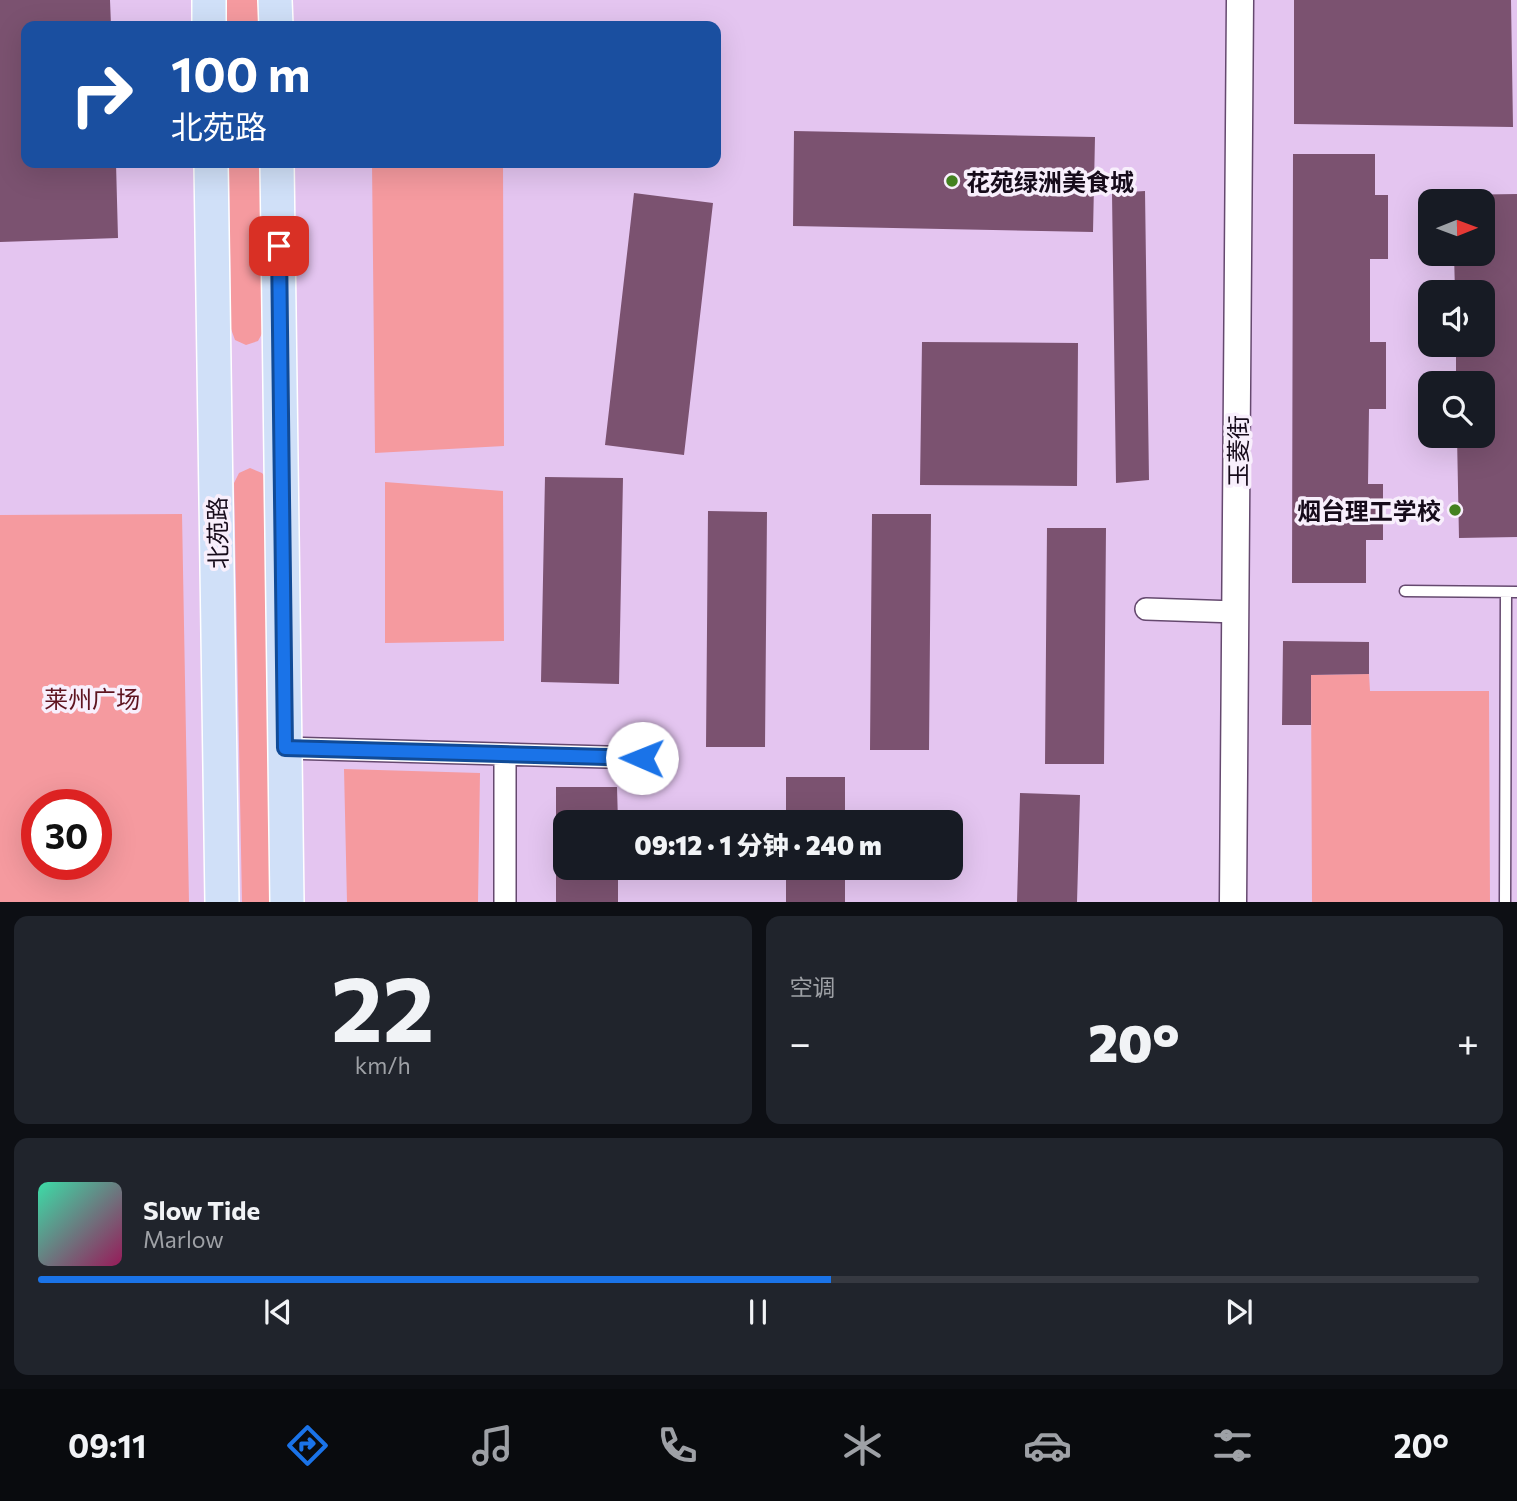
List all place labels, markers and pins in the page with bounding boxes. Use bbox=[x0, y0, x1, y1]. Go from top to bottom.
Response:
place label: 花苑绿洲美食城 bbox=[966, 167, 1134, 196]
marker: 花苑绿洲美食城 bbox=[944, 173, 960, 189]
pin bbox=[249, 216, 309, 276]
place label: 烟台理工学校 bbox=[1297, 496, 1441, 525]
marker: 烟台理工学校 bbox=[1447, 502, 1463, 518]

